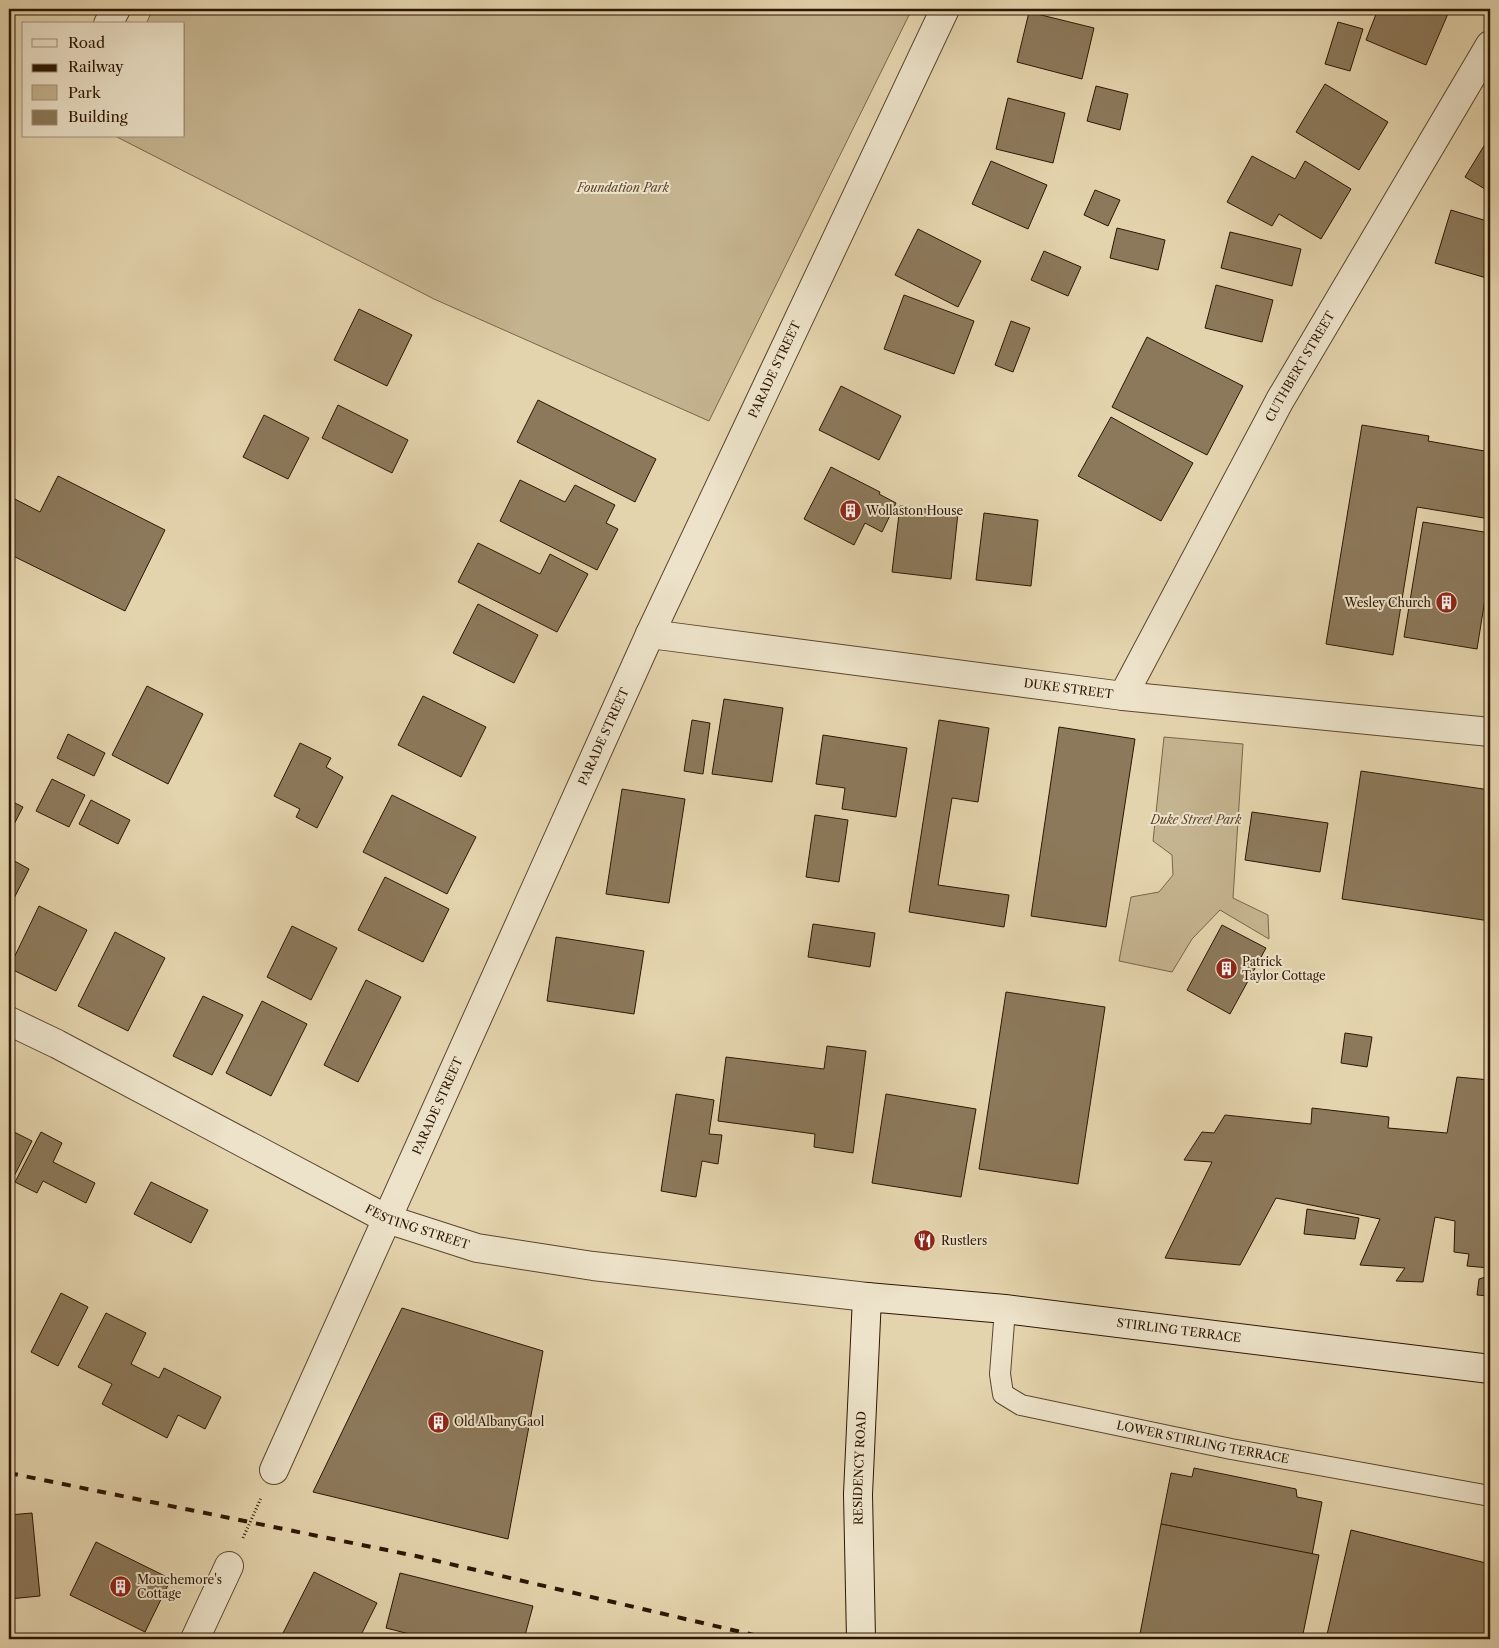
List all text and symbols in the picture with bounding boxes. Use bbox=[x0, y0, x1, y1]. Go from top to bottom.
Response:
legend bbox=[22, 22, 185, 138]
text: Road bbox=[68, 33, 105, 52]
text: Railway bbox=[68, 57, 124, 76]
text: Park bbox=[68, 83, 102, 102]
text: Building bbox=[68, 107, 128, 126]
park label: Foundation Park bbox=[576, 180, 670, 195]
street label: CUTHBERT STREET bbox=[1262, 308, 1338, 424]
street label: PARADE STREET bbox=[745, 319, 804, 420]
building icon: Wollaston House bbox=[838, 499, 862, 523]
place label: Wollaston House bbox=[865, 503, 963, 518]
building icon: Wesley Church bbox=[1435, 591, 1459, 615]
place label: Wesley Church bbox=[1344, 595, 1431, 610]
street label: DUKE STREET bbox=[1023, 675, 1114, 702]
street label: PARADE STREET bbox=[575, 685, 632, 788]
park label: Duke Street Park bbox=[1149, 812, 1242, 827]
place label: Patrick Taylor Cottage bbox=[1242, 954, 1326, 983]
building icon: Patrick Taylor Cottage bbox=[1214, 957, 1238, 981]
street label: PARADE STREET bbox=[409, 1055, 466, 1157]
street label: FESTING STREET bbox=[363, 1201, 472, 1252]
restaurant icon: Rustlers bbox=[913, 1229, 937, 1253]
place label: Rustlers bbox=[941, 1233, 987, 1248]
street label: STIRLING TERRACE bbox=[1116, 1315, 1242, 1345]
building icon: Old AlbanyGaol bbox=[426, 1410, 450, 1434]
street label: RESIDENCY ROAD bbox=[850, 1411, 869, 1525]
place label: Old AlbanyGaol bbox=[454, 1414, 545, 1429]
street label: LOWER STIRLING TERRACE bbox=[1115, 1417, 1290, 1466]
place label: Mouchemore's Cottage bbox=[137, 1572, 222, 1601]
building icon: Mouchemore's Cottage bbox=[109, 1575, 133, 1599]

